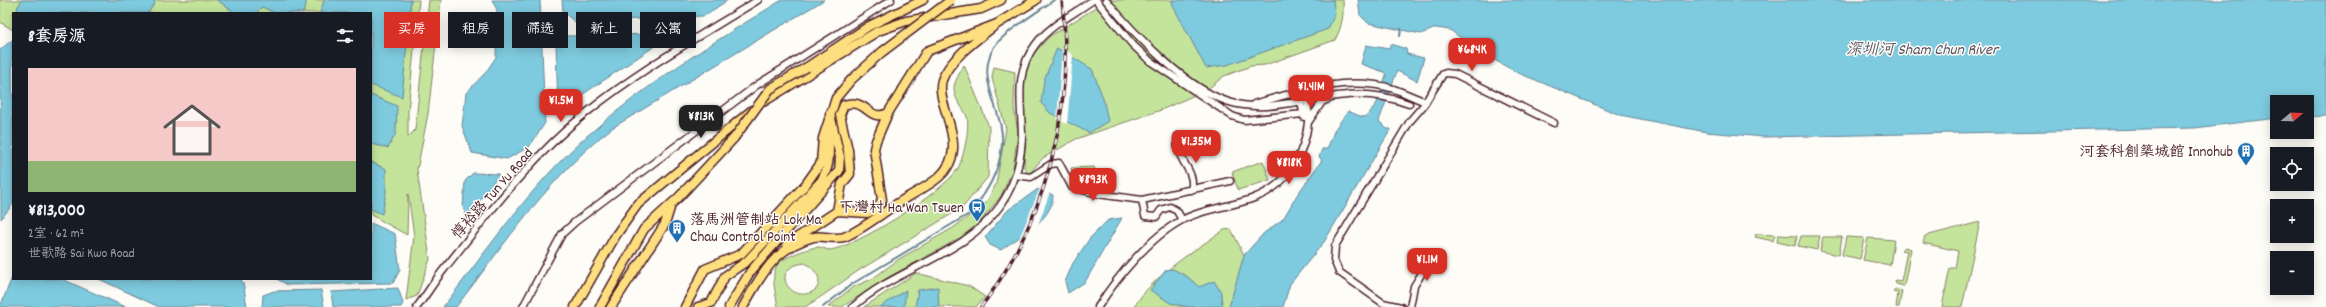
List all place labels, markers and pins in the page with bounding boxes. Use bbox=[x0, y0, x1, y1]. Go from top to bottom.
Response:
pin: ¥684K bbox=[1444, 38, 1500, 72]
pin: ¥1.41M bbox=[1278, 75, 1344, 109]
pin: ¥1.5M bbox=[533, 89, 589, 123]
pin: ¥813K bbox=[673, 105, 729, 139]
pin: ¥1.35M bbox=[1163, 130, 1229, 164]
building icon: 河套科創築城館 Innohub bbox=[2236, 141, 2256, 166]
place label: 河套科創築城館 Innohub bbox=[2080, 142, 2233, 164]
pin: ¥818K bbox=[1261, 151, 1317, 185]
pin: ¥893K bbox=[1065, 168, 1121, 202]
bus stop icon: 下灣村 Ha Wan Tsuen bbox=[967, 197, 987, 222]
place label: 下灣村 Ha Wan Tsuen bbox=[839, 198, 964, 220]
place label: 落馬洲管制站 Lok Ma Chau Control Point bbox=[690, 210, 823, 249]
building icon: 落馬洲管制站 Lok Ma Chau Control Point bbox=[667, 218, 687, 243]
pin: ¥1.1M bbox=[1399, 248, 1455, 282]

